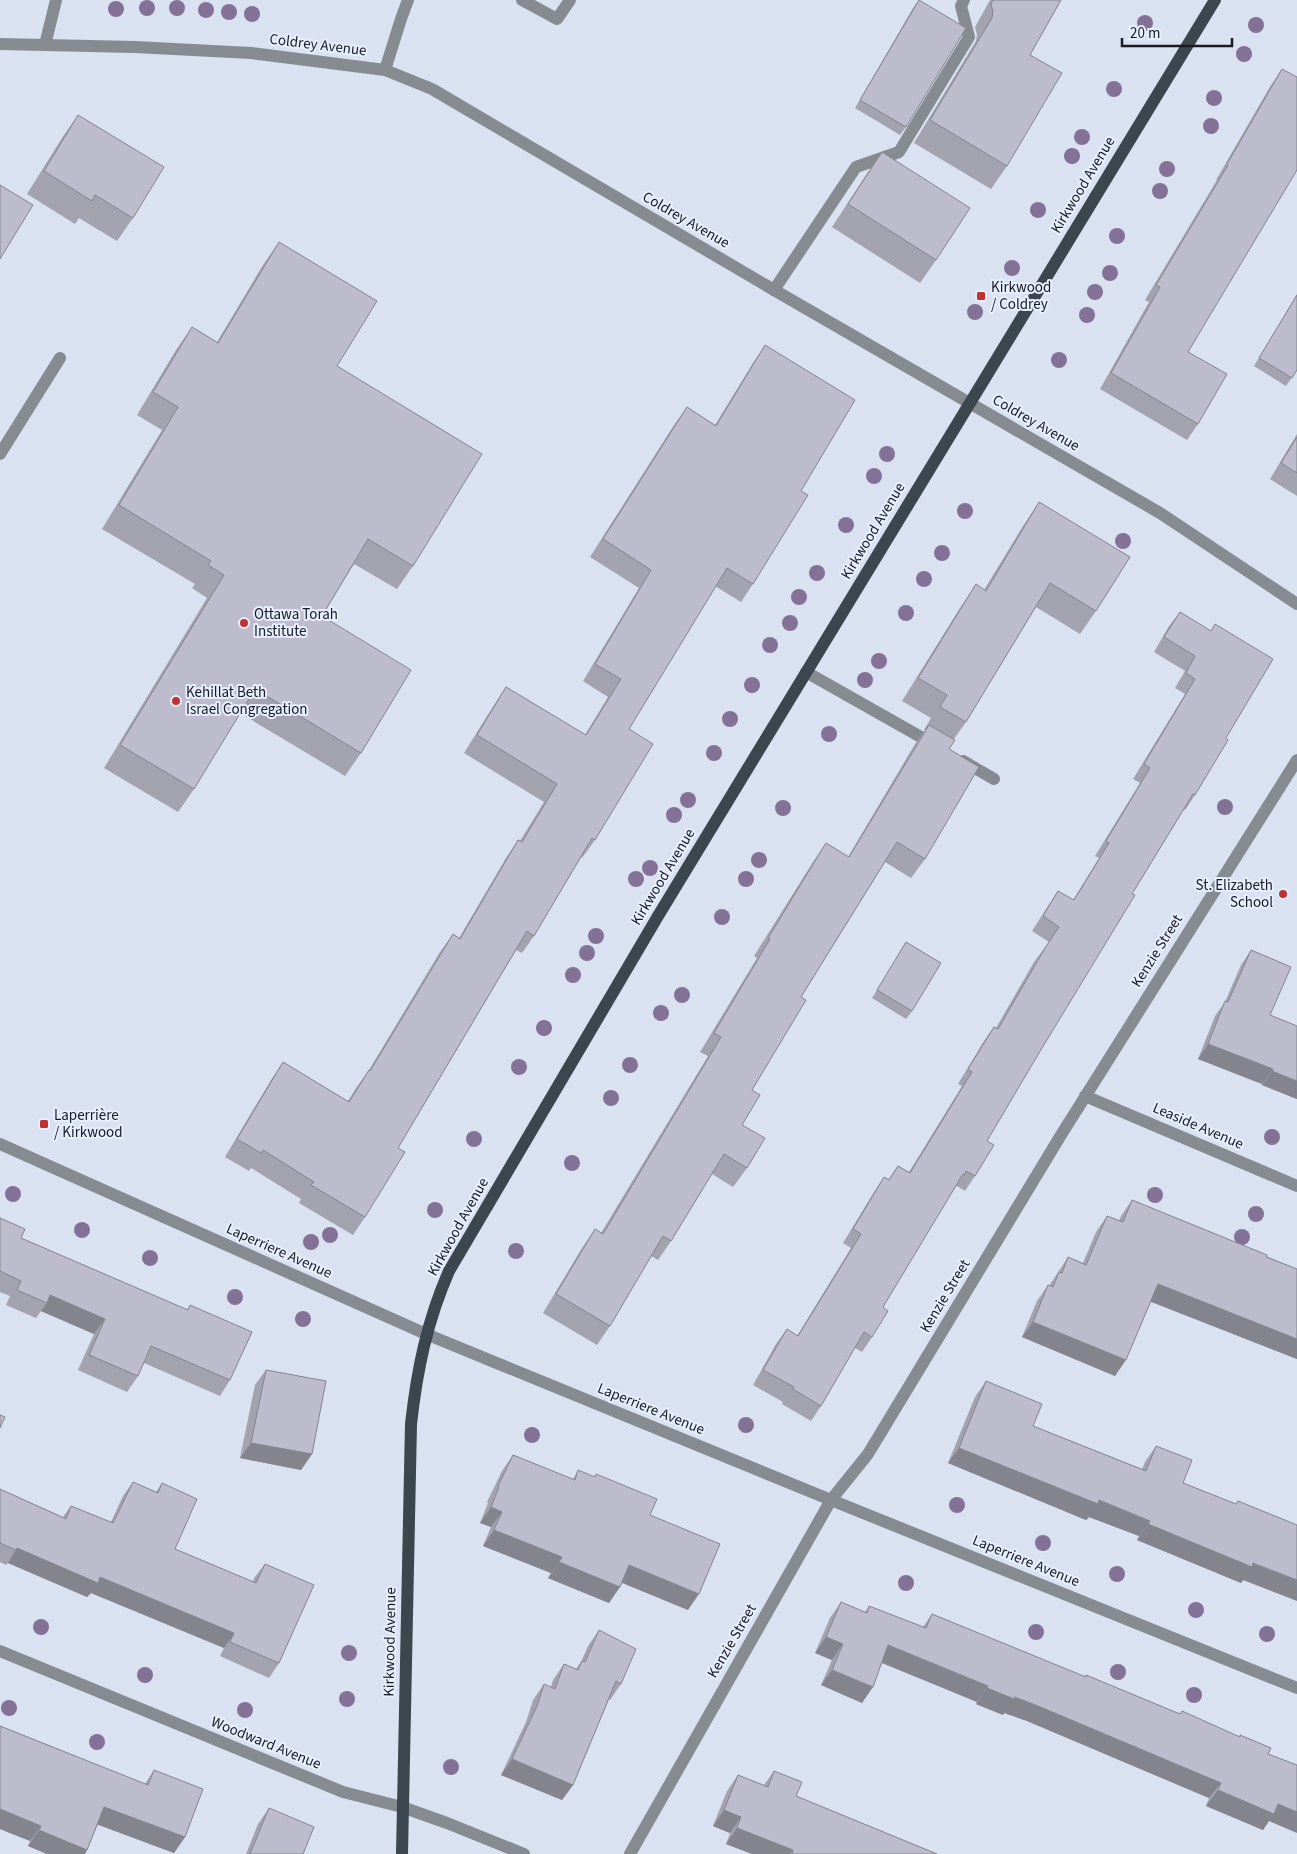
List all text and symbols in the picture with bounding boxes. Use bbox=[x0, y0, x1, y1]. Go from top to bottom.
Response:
scale bar bbox=[1122, 15, 1232, 47]
text: 20 m bbox=[1130, 23, 1160, 44]
street label: Coldrey Avenue bbox=[268, 29, 368, 61]
street label: Kirkwood Avenue bbox=[1046, 133, 1120, 237]
street label: Coldrey Avenue bbox=[638, 186, 734, 254]
place label: Kirkwood / Coldrey bbox=[991, 277, 1051, 315]
marker: Kirkwood / Coldrey bbox=[975, 290, 987, 302]
street label: Coldrey Avenue bbox=[988, 389, 1084, 457]
street label: Kirkwood Avenue bbox=[836, 479, 910, 583]
place label: Ottawa Torah Institute bbox=[254, 604, 338, 642]
marker: Ottawa Torah Institute bbox=[238, 617, 250, 629]
place label: Kehillat Beth Israel Congregation bbox=[186, 682, 307, 720]
marker: Kehillat Beth Israel Congregation bbox=[170, 695, 182, 707]
street label: Kirkwood Avenue bbox=[626, 825, 700, 929]
place label: St. Elizabeth School bbox=[1196, 875, 1273, 913]
marker: St. Elizabeth School bbox=[1277, 888, 1289, 900]
street label: Kenzie Street bbox=[1126, 911, 1188, 991]
street label: Leaside Avenue bbox=[1149, 1097, 1247, 1155]
place label: Laperrière / Kirkwood bbox=[54, 1105, 123, 1143]
marker: Laperrière / Kirkwood bbox=[38, 1118, 50, 1130]
street label: Kirkwood Avenue bbox=[422, 1174, 494, 1280]
street label: Laperriere Avenue bbox=[223, 1218, 335, 1284]
street label: Kenzie Street bbox=[915, 1255, 975, 1337]
street label: Laperriere Avenue bbox=[594, 1378, 708, 1440]
street label: Laperriere Avenue bbox=[969, 1530, 1083, 1592]
street label: Kirkwood Avenue bbox=[379, 1587, 401, 1697]
street label: Kenzie Street bbox=[702, 1600, 762, 1682]
street label: Woodward Avenue bbox=[208, 1711, 324, 1775]

